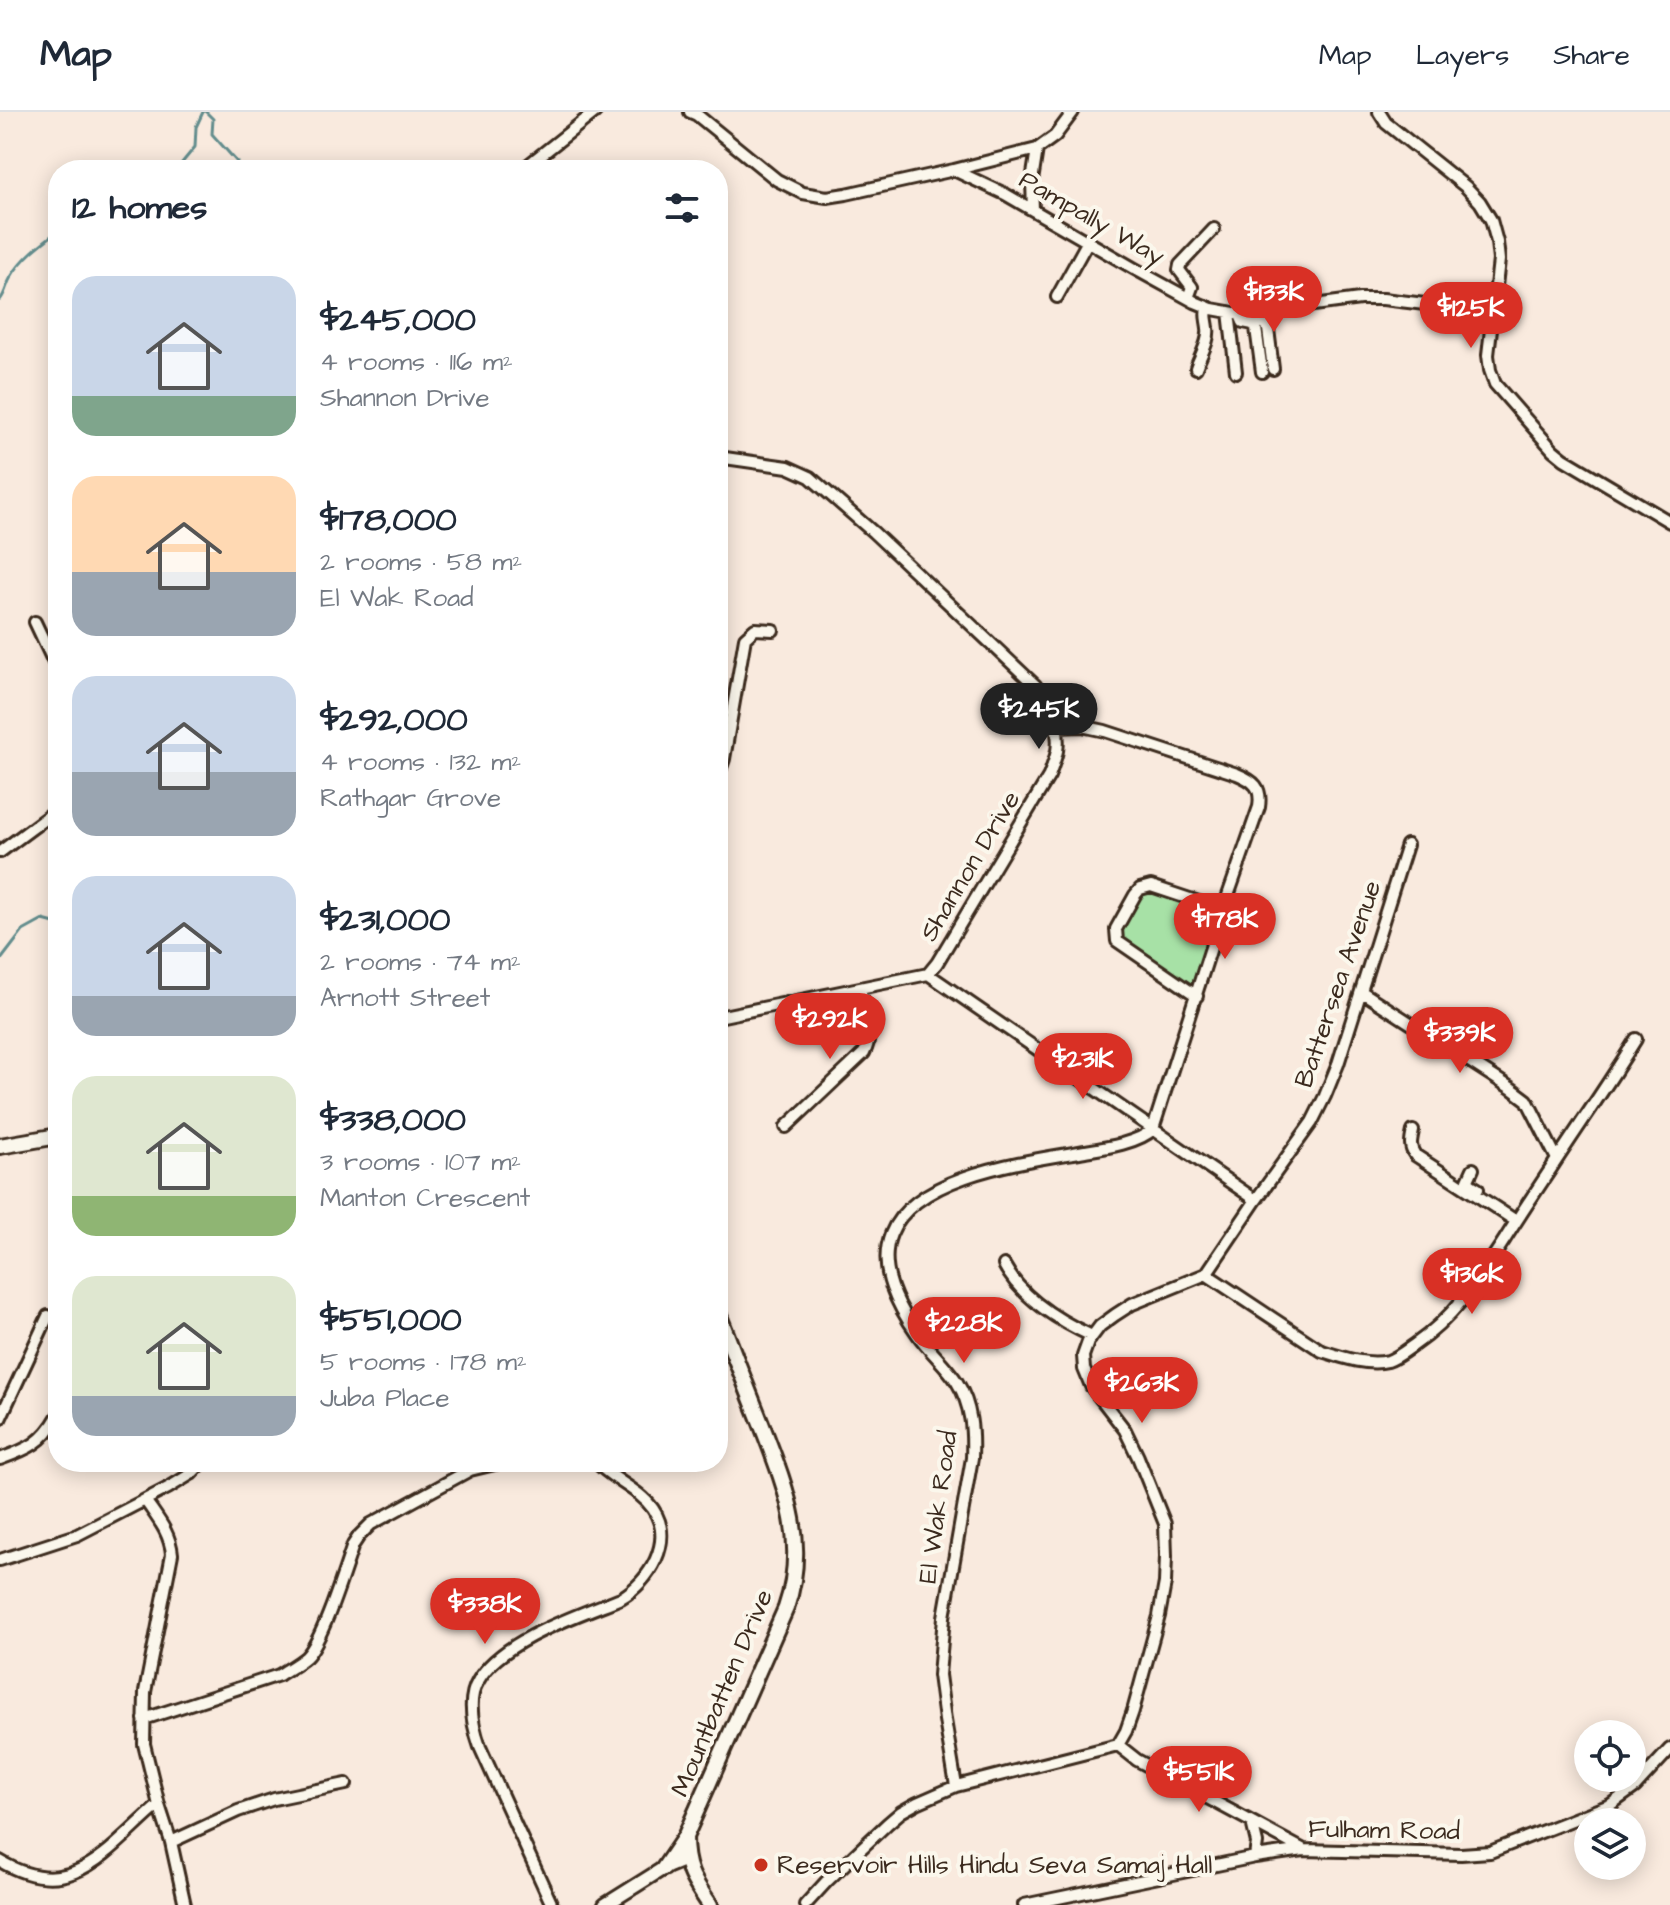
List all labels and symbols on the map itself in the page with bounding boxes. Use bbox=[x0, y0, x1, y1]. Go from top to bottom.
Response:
street label: Pampally Way bbox=[1012, 162, 1171, 276]
pin: $133K bbox=[1218, 266, 1330, 334]
pin: $125K bbox=[1415, 282, 1527, 350]
pin: $245K bbox=[983, 683, 1095, 751]
street label: Shannon Drive bbox=[911, 784, 1029, 948]
street label: Battersea Avenue bbox=[1286, 876, 1390, 1092]
pin: $178K bbox=[1169, 893, 1281, 961]
pin: $292K bbox=[774, 993, 886, 1061]
pin: $339K bbox=[1404, 1007, 1516, 1075]
pin: $231K bbox=[1027, 1033, 1139, 1101]
pin: $136K bbox=[1416, 1248, 1528, 1316]
pin: $228K bbox=[908, 1297, 1020, 1365]
pin: $263K bbox=[1086, 1357, 1198, 1425]
street label: El Wak Road bbox=[909, 1428, 967, 1586]
pin: $338K bbox=[429, 1578, 541, 1646]
street label: Mountbatten Drive bbox=[662, 1584, 782, 1802]
pin: $551K bbox=[1143, 1746, 1255, 1814]
street label: Fulham Road bbox=[1308, 1811, 1460, 1849]
place label: Reservoir Hills Hindu Seva Samaj Hall bbox=[777, 1847, 1212, 1883]
marker: Reservoir Hills Hindu Seva Samaj Hall bbox=[752, 1856, 770, 1874]

